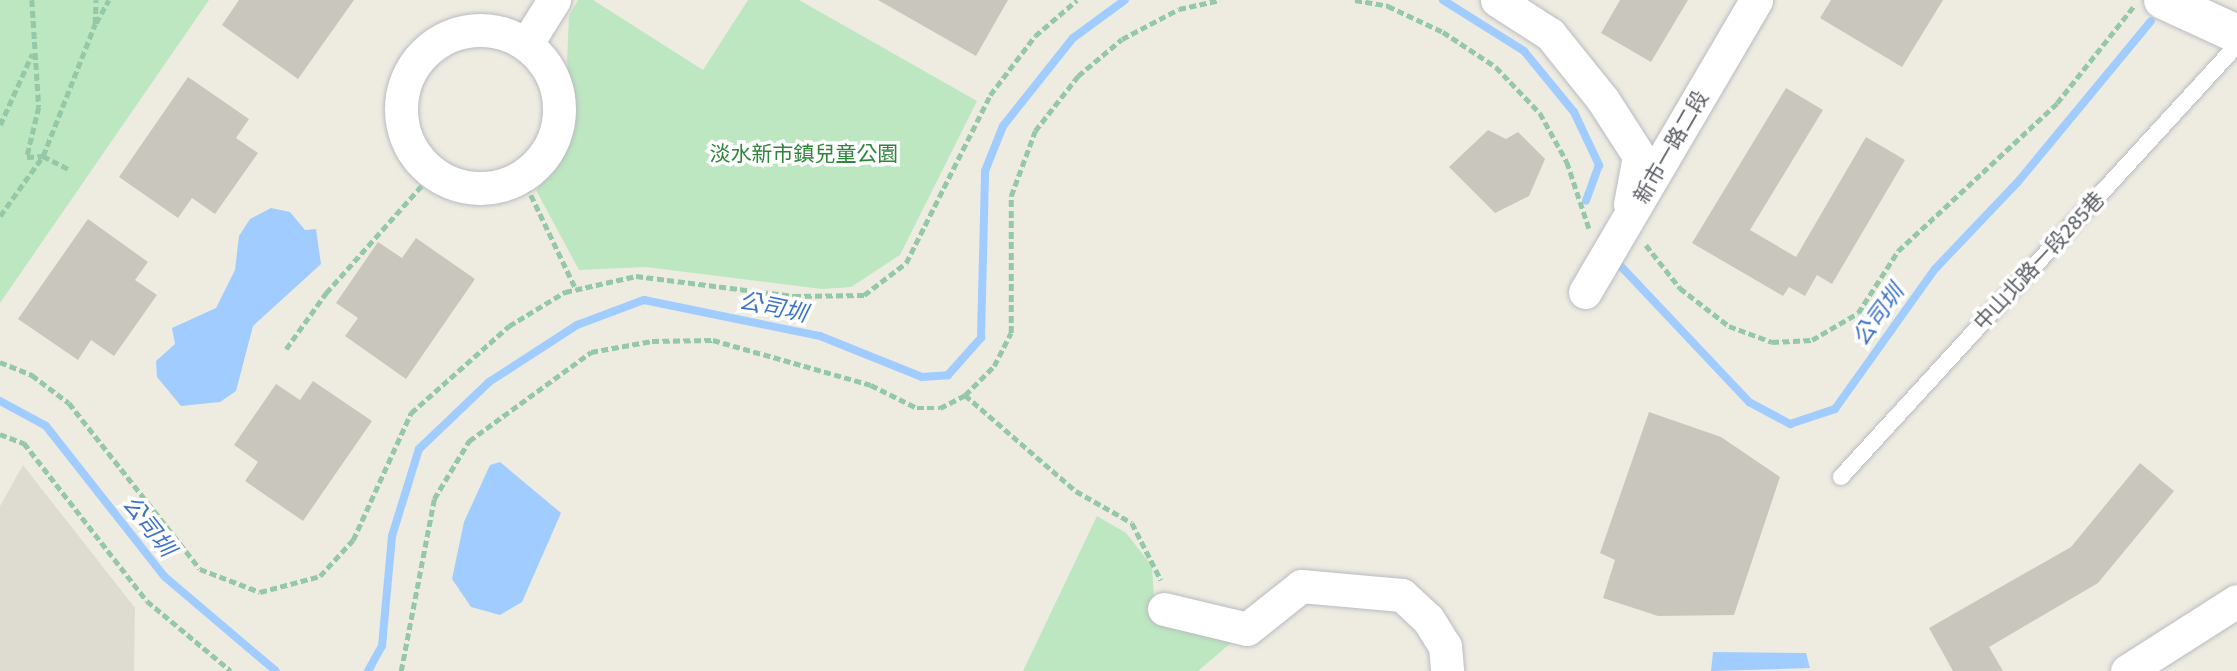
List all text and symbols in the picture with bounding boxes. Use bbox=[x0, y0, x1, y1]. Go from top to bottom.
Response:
street label: 新市一路二段 bbox=[1629, 86, 1713, 208]
park label: 淡水新市鎮兒童公園 bbox=[710, 141, 898, 167]
street label: 中山北路一段285巷 bbox=[1969, 187, 2109, 335]
water label: 公司圳 bbox=[1847, 279, 1909, 351]
water label: 公司圳 bbox=[736, 286, 810, 328]
water label: 公司圳 bbox=[117, 490, 181, 562]

